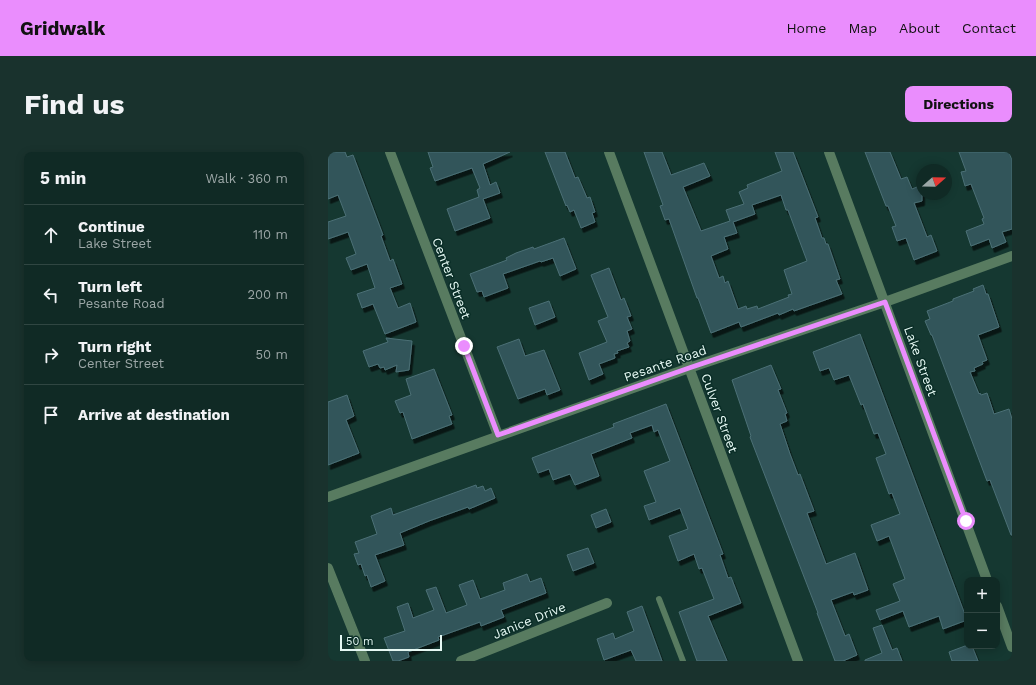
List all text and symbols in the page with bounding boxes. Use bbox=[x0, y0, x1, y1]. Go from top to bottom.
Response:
text: Gridwalk bbox=[20, 17, 105, 40]
text: Home bbox=[786, 20, 826, 36]
text: Map bbox=[848, 20, 877, 36]
text: About bbox=[899, 20, 940, 36]
text: Contact bbox=[962, 20, 1016, 36]
button: Directions bbox=[905, 86, 1012, 122]
text: Find us bbox=[24, 88, 124, 121]
north arrow bbox=[916, 164, 952, 200]
text: 5 min bbox=[40, 168, 86, 188]
text: Walk · 360 m bbox=[205, 171, 288, 186]
text: Continue bbox=[78, 218, 145, 236]
icon: ahead bbox=[40, 224, 62, 246]
text: 110 m bbox=[253, 227, 288, 242]
street label: Center Street bbox=[429, 235, 474, 321]
text: Lake Street bbox=[78, 236, 151, 251]
text: Turn left bbox=[78, 278, 142, 296]
icon: left bbox=[40, 284, 62, 306]
text: 200 m bbox=[247, 287, 288, 302]
text: Pesante Road bbox=[78, 296, 165, 311]
street label: Lake Street bbox=[901, 324, 940, 399]
route end bbox=[455, 337, 473, 355]
text: Turn right bbox=[78, 338, 151, 356]
street label: Pesante Road bbox=[622, 342, 709, 385]
icon: right bbox=[40, 344, 62, 366]
text: 50 m bbox=[256, 347, 288, 362]
text: Center Street bbox=[78, 356, 164, 371]
street label: Culver Street bbox=[698, 371, 741, 455]
icon: arrive bbox=[40, 404, 62, 426]
text: Arrive at destination bbox=[78, 406, 230, 424]
route start bbox=[957, 512, 975, 530]
map controls bbox=[964, 577, 1000, 649]
button: + bbox=[964, 577, 1000, 613]
street label: Janice Drive bbox=[490, 599, 568, 642]
button: − bbox=[964, 613, 1000, 649]
scale bar bbox=[340, 633, 442, 652]
text: 50 m bbox=[346, 635, 373, 648]

